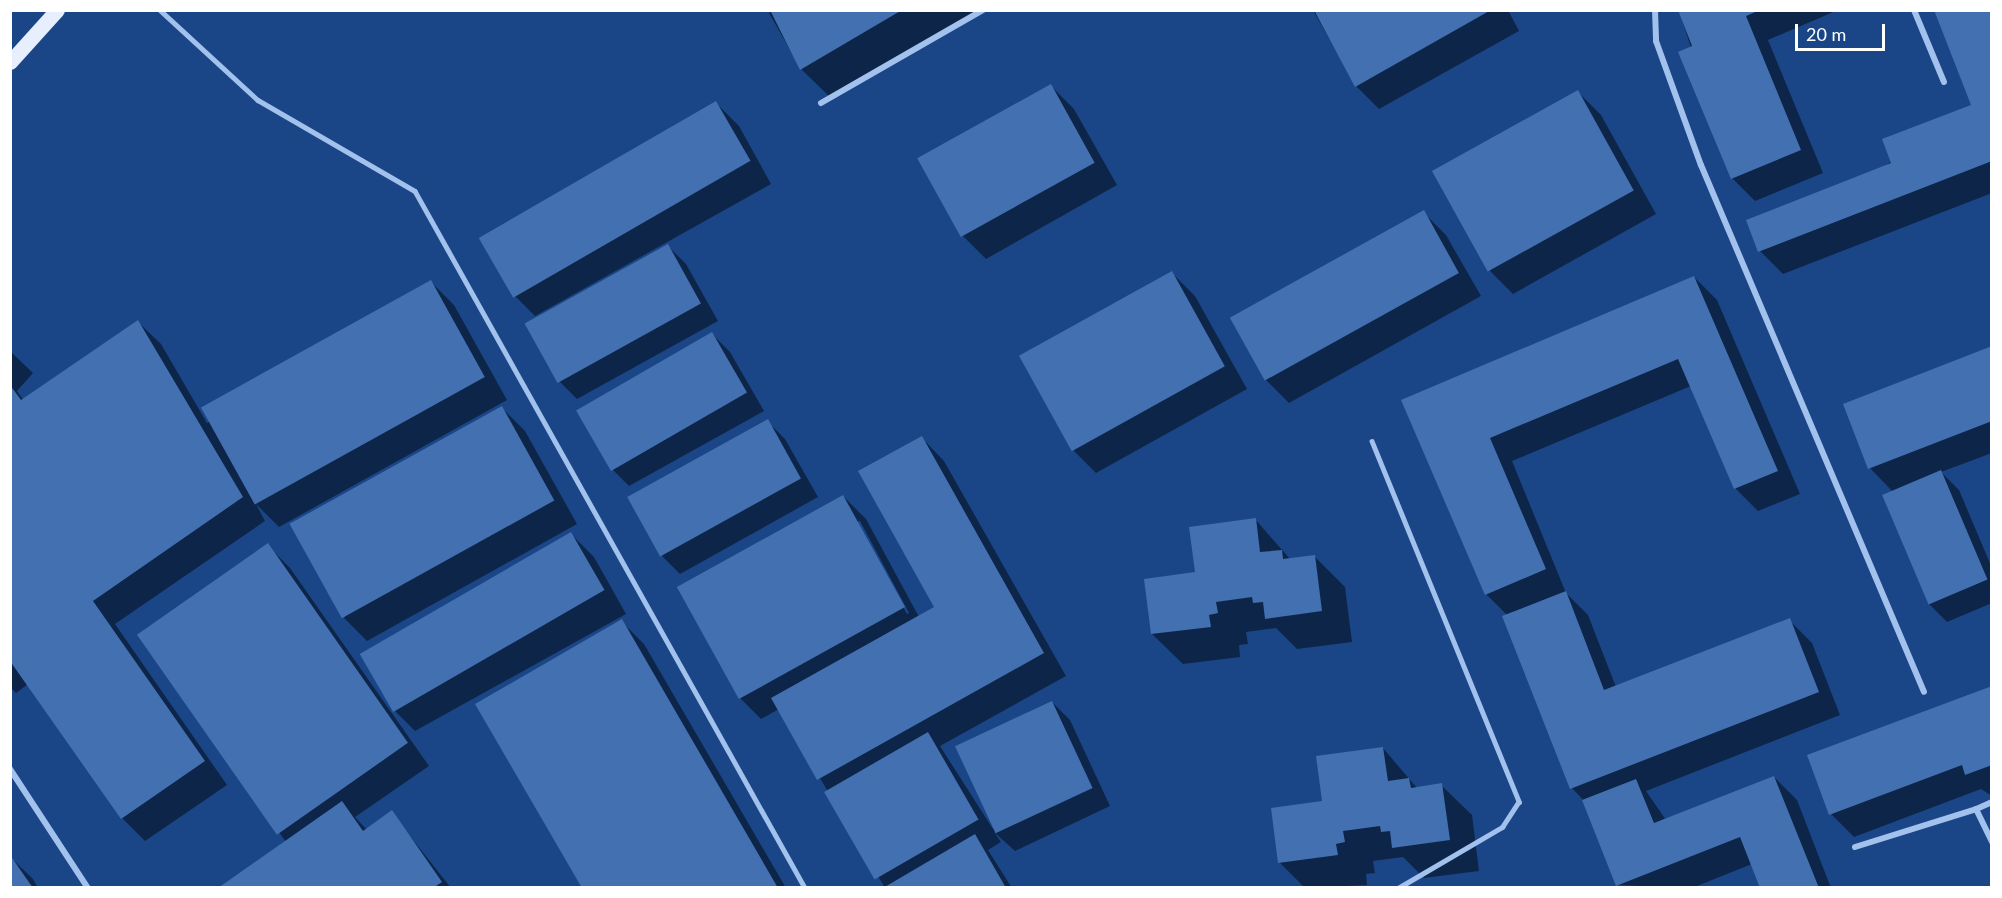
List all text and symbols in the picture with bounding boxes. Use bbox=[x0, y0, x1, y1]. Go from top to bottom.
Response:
scale bar bbox=[1798, 12, 1888, 50]
text: 20 m bbox=[1806, 23, 1846, 45]

